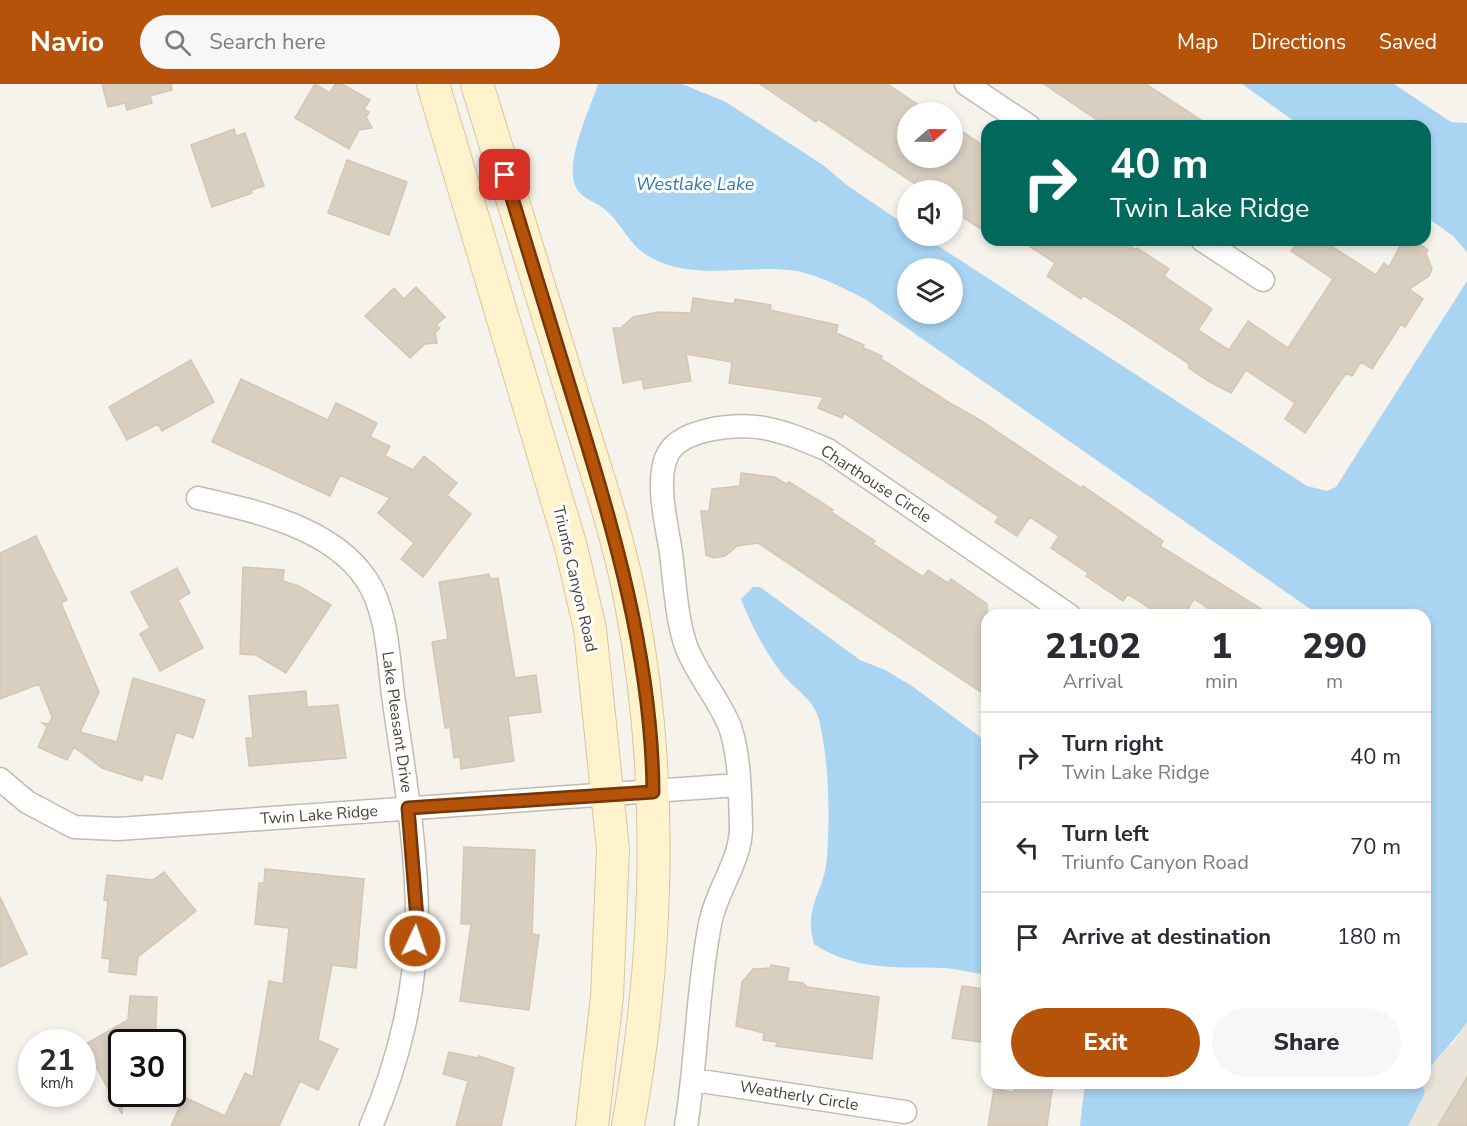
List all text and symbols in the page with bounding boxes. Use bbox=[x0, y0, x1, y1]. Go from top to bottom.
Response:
search box bbox=[140, 15, 560, 69]
text: Navio bbox=[30, 23, 104, 61]
icon: search bbox=[161, 26, 194, 59]
text: Search here bbox=[209, 27, 326, 57]
text: Map bbox=[1177, 28, 1218, 56]
text: Directions bbox=[1251, 28, 1346, 56]
text: Saved bbox=[1379, 28, 1437, 56]
north arrow bbox=[897, 102, 963, 168]
map controls bbox=[897, 102, 963, 324]
text: 40 m bbox=[1110, 136, 1209, 193]
icon: right bbox=[1011, 144, 1089, 222]
pin bbox=[479, 149, 530, 200]
icon: arrive bbox=[488, 158, 521, 191]
water label: Westlake Lake bbox=[636, 172, 755, 196]
button: sound bbox=[897, 180, 963, 246]
text: Twin Lake Ridge bbox=[1110, 190, 1309, 227]
button: layers bbox=[897, 258, 963, 324]
street label: Charthouse Circle bbox=[816, 440, 936, 528]
street label: Triunfo Canyon Road bbox=[547, 504, 603, 654]
text: 21:02 bbox=[1045, 622, 1141, 671]
text: 1 bbox=[1211, 622, 1232, 671]
text: 290 bbox=[1302, 622, 1367, 671]
street label: Lake Pleasant Drive bbox=[376, 650, 418, 794]
text: Arrival bbox=[1063, 668, 1123, 695]
text: min bbox=[1205, 668, 1238, 695]
text: m bbox=[1326, 668, 1343, 695]
text: Turn right bbox=[1062, 729, 1163, 759]
icon: right bbox=[1011, 741, 1044, 774]
text: 40 m bbox=[1350, 742, 1401, 772]
text: Twin Lake Ridge bbox=[1062, 759, 1210, 786]
street label: Twin Lake Ridge bbox=[259, 800, 379, 830]
text: Turn left bbox=[1062, 819, 1149, 849]
icon: left bbox=[1011, 831, 1044, 864]
text: 70 m bbox=[1350, 832, 1401, 862]
text: Triunfo Canyon Road bbox=[1062, 849, 1249, 876]
position arrow bbox=[383, 909, 447, 973]
icon: arrive bbox=[1011, 921, 1044, 954]
text: Arrive at destination bbox=[1062, 922, 1271, 952]
text: 180 m bbox=[1337, 922, 1401, 952]
button: Exit bbox=[1011, 1008, 1200, 1077]
button: Share bbox=[1212, 1008, 1401, 1077]
speed limit sign: 30 bbox=[108, 1029, 186, 1107]
text: 21 bbox=[39, 1040, 75, 1081]
text: km/h bbox=[40, 1073, 74, 1093]
street label: Weatherly Circle bbox=[738, 1076, 860, 1116]

